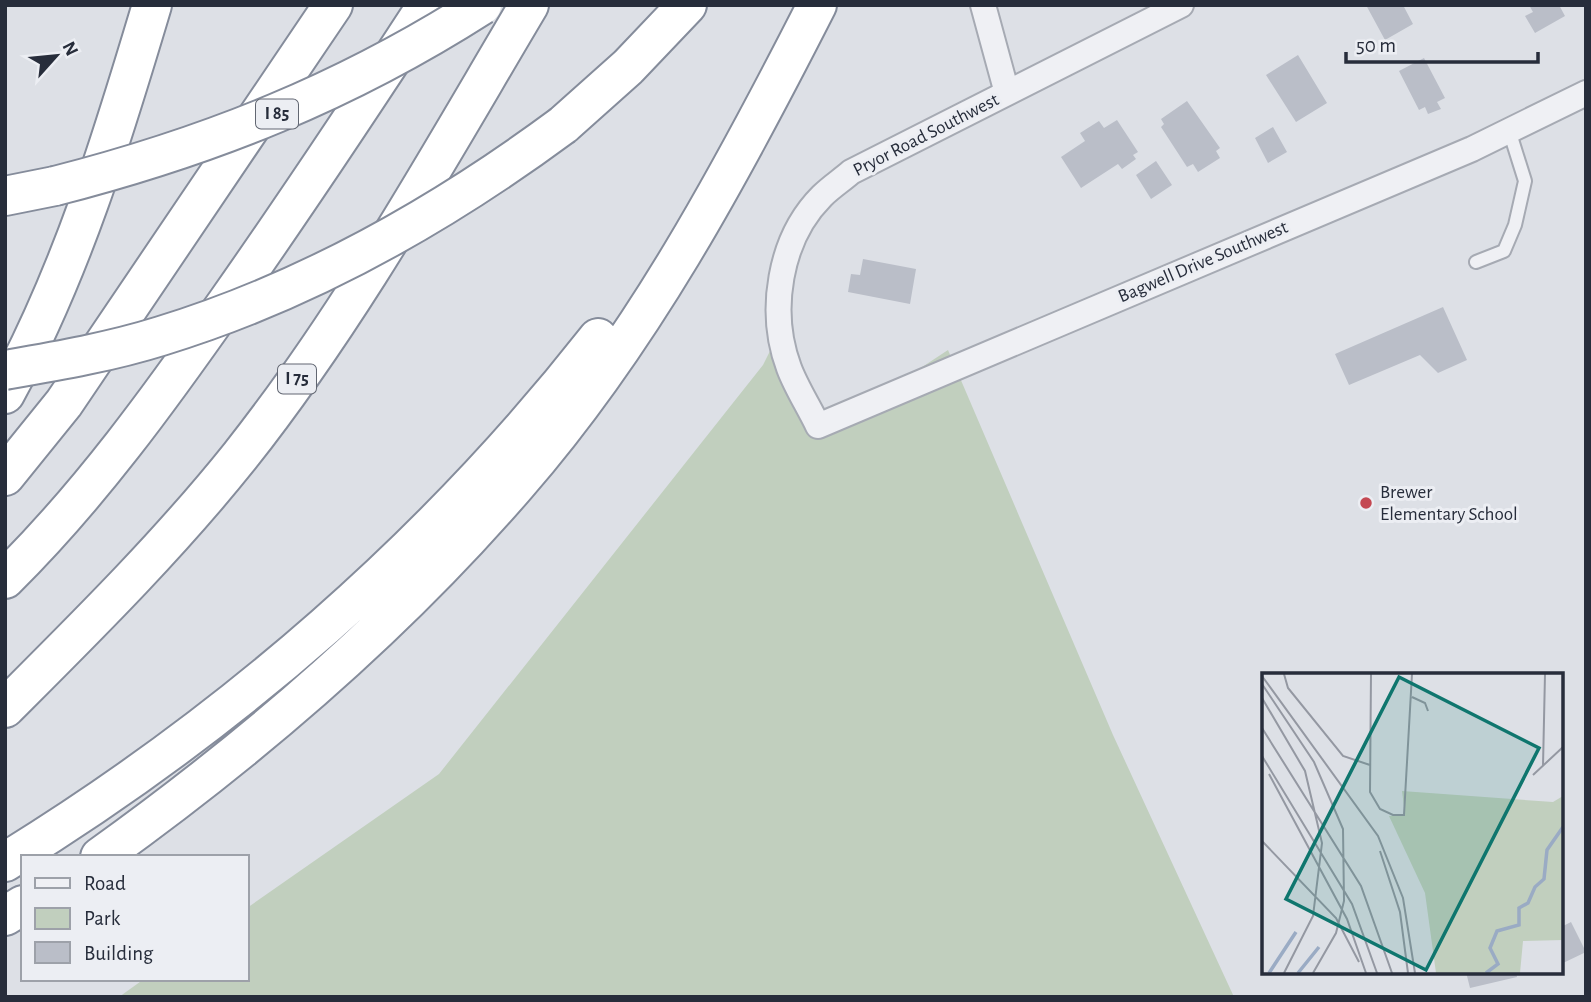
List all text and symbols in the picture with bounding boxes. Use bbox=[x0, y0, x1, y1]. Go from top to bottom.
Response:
north arrow bbox=[21, 21, 91, 91]
scale bar bbox=[1346, 21, 1538, 65]
text: 50 m bbox=[1356, 35, 1396, 56]
text: N bbox=[58, 39, 81, 59]
street label: Pryor Road Southwest bbox=[850, 90, 1002, 180]
road number: I 85 bbox=[256, 100, 298, 128]
street label: Bagwell Drive Southwest bbox=[1115, 218, 1291, 306]
road number: I 75 bbox=[278, 365, 316, 394]
place label: Brewer Elementary School bbox=[1380, 483, 1518, 524]
marker: Brewer Elementary School bbox=[1358, 495, 1374, 511]
inset map bbox=[1262, 673, 1563, 974]
legend bbox=[21, 855, 248, 981]
text: Road bbox=[84, 873, 126, 894]
text: Park bbox=[84, 908, 121, 929]
text: Building bbox=[84, 943, 154, 964]

